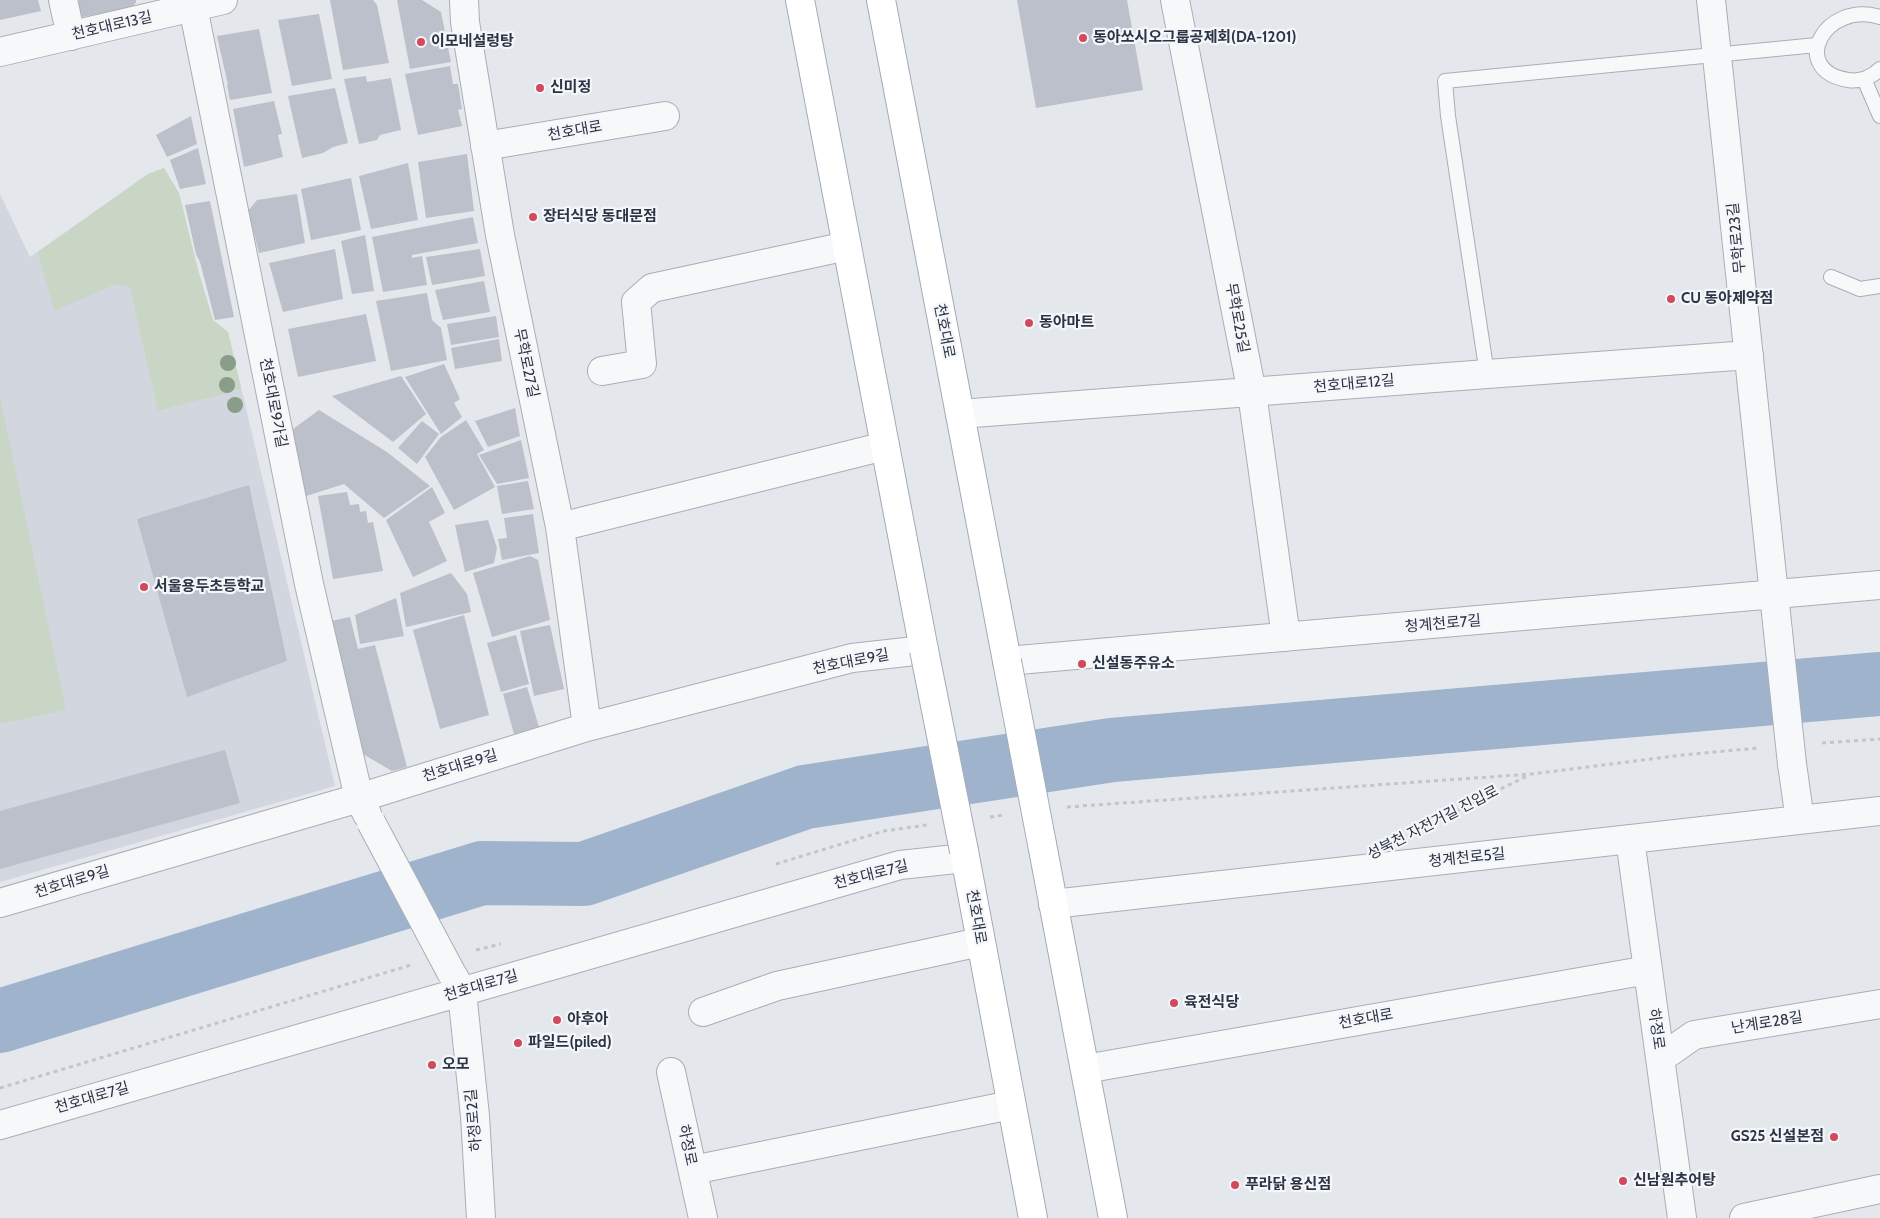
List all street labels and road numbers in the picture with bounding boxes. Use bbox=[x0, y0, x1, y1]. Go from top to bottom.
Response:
street label: 천호대로13길 bbox=[70, 8, 154, 44]
street label: 천호대로 bbox=[546, 117, 604, 145]
street label: 무학로23길 bbox=[1724, 202, 1750, 274]
street label: 무학로25길 bbox=[1221, 281, 1253, 355]
street label: 천호대로 bbox=[930, 302, 958, 360]
street label: 무학로27길 bbox=[510, 327, 542, 399]
street label: 천호대로9가길 bbox=[255, 356, 291, 450]
street label: 천호대로12길 bbox=[1312, 371, 1396, 397]
street label: 청계천로7길 bbox=[1404, 612, 1482, 636]
street label: 천호대로9길 bbox=[811, 646, 891, 678]
street label: 천호대로9길 bbox=[420, 746, 500, 786]
street label: 성북천 자전거길 진입로 bbox=[1364, 782, 1502, 864]
street label: 청계천로5길 bbox=[1428, 845, 1506, 871]
street label: 천호대로7길 bbox=[832, 857, 910, 893]
street label: 천호대로9길 bbox=[32, 862, 112, 902]
street label: 천호대로 bbox=[962, 888, 990, 946]
street label: 천호대로7길 bbox=[442, 967, 520, 1005]
street label: 천호대로 bbox=[1337, 1005, 1395, 1033]
street label: 하정로 bbox=[1644, 1007, 1668, 1051]
street label: 난계로28길 bbox=[1730, 1008, 1804, 1038]
street label: 천호대로7길 bbox=[53, 1079, 131, 1117]
street label: 하정로2길 bbox=[462, 1088, 486, 1152]
street label: 하정로 bbox=[674, 1123, 700, 1167]

